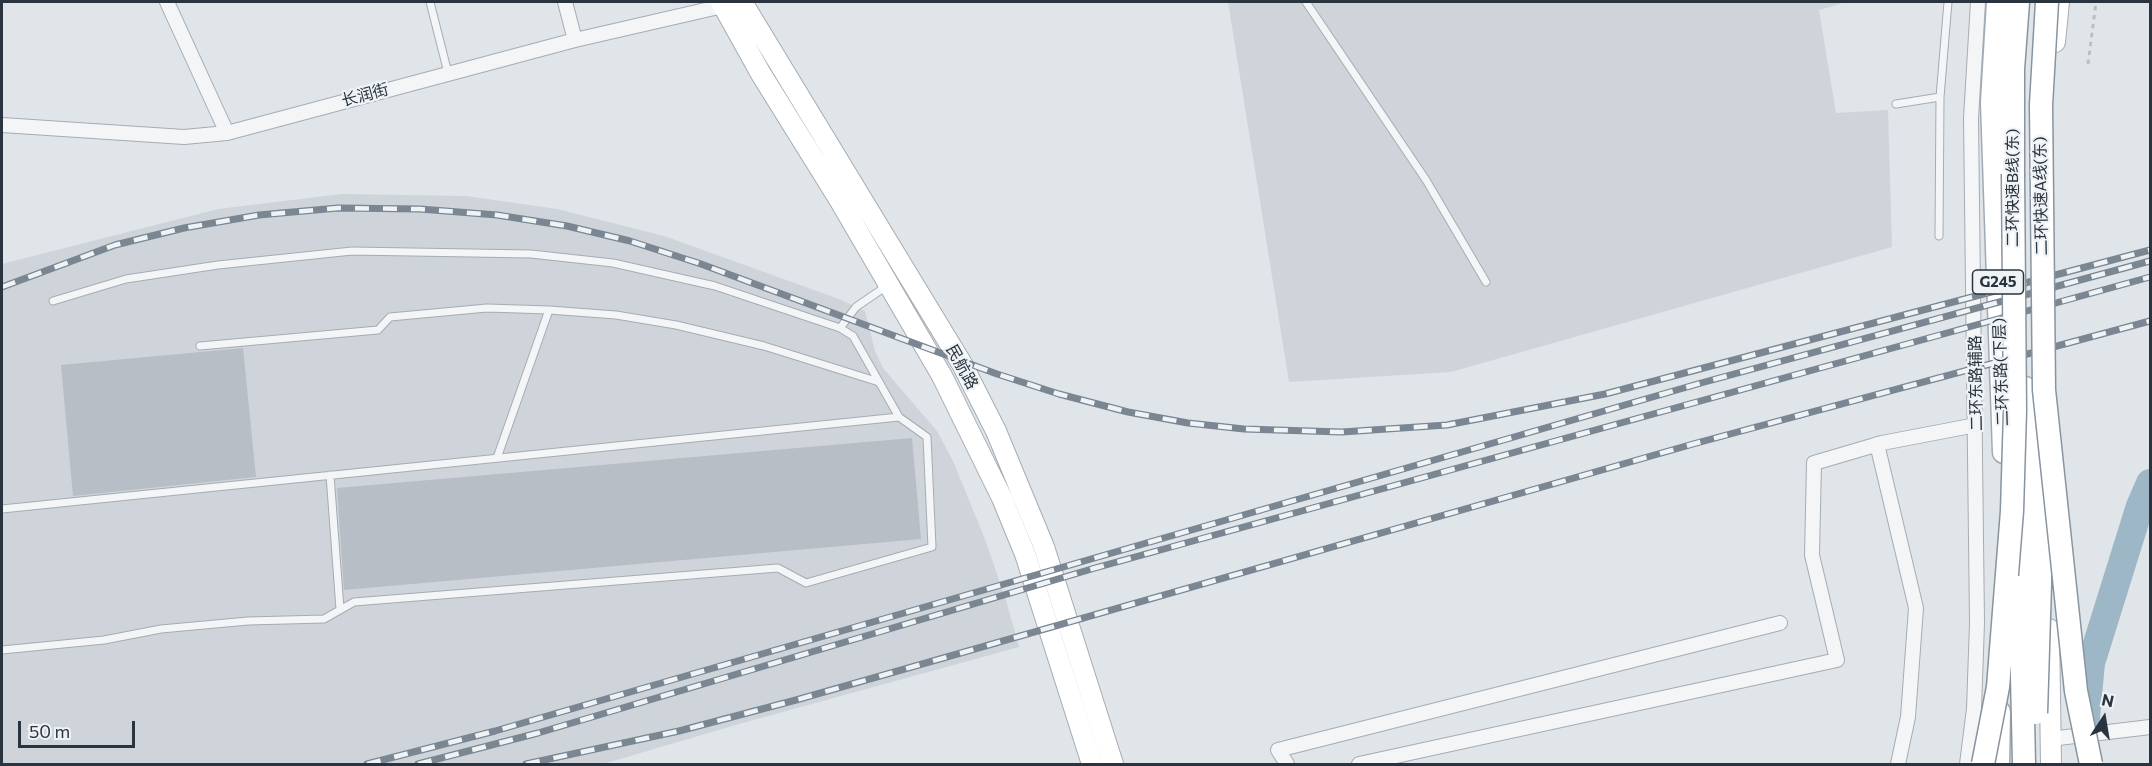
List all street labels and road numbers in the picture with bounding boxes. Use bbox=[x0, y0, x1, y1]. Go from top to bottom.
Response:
street label: 长润街 bbox=[339, 80, 391, 110]
street label: 二环快速B线(东) bbox=[2003, 129, 2023, 247]
street label: 二环快速A线(东) bbox=[2030, 136, 2052, 256]
road number: G245 bbox=[1972, 270, 2024, 294]
street label: 二环东路(下层) bbox=[1990, 318, 2012, 426]
street label: 二环东路辅路 bbox=[1966, 335, 1986, 431]
street label: 民航路 bbox=[942, 341, 982, 393]

